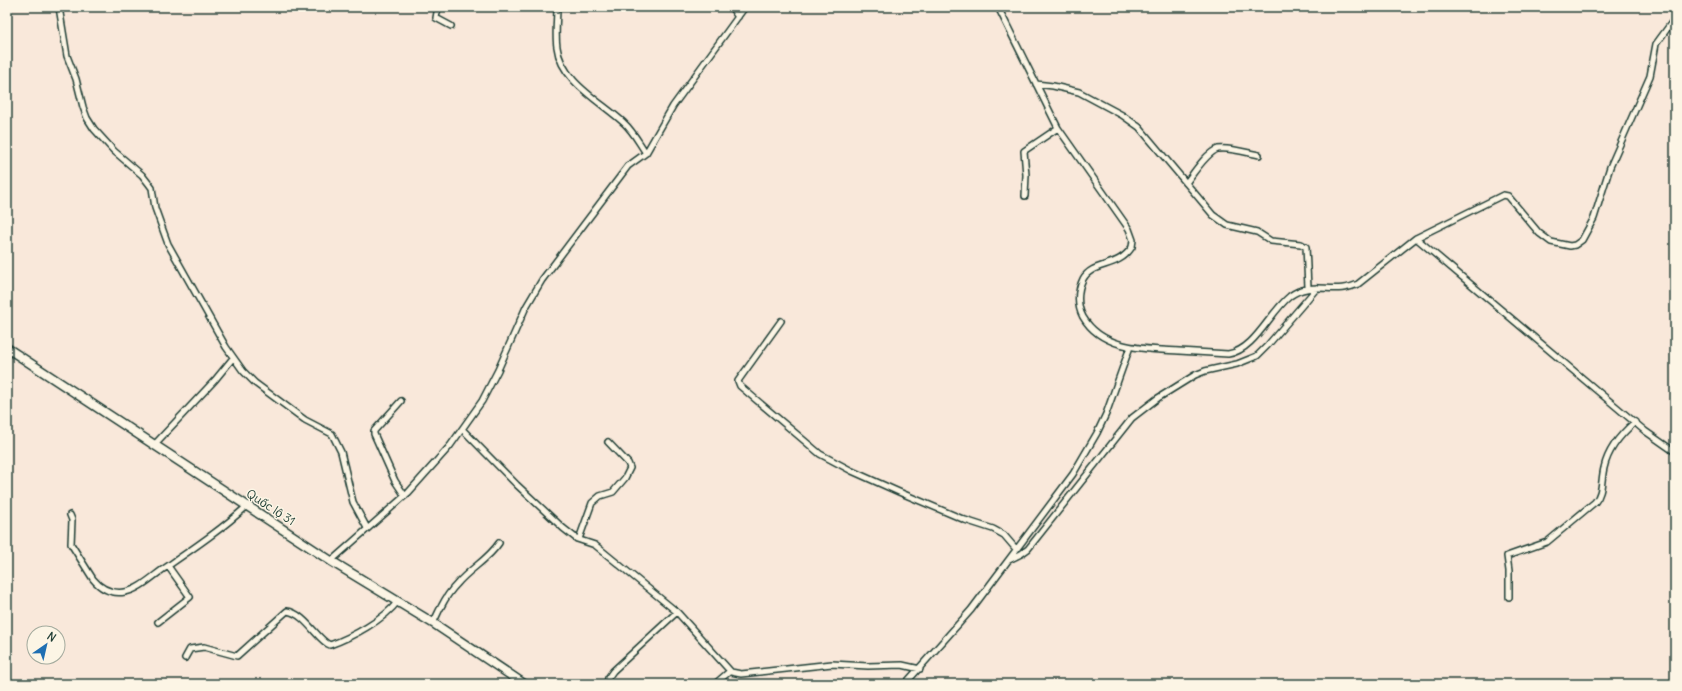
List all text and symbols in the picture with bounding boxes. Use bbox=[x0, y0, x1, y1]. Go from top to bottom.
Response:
street label: Quốc lộ 31 bbox=[244, 486, 298, 528]
north arrow bbox=[26, 625, 66, 665]
text: N bbox=[45, 629, 59, 645]

